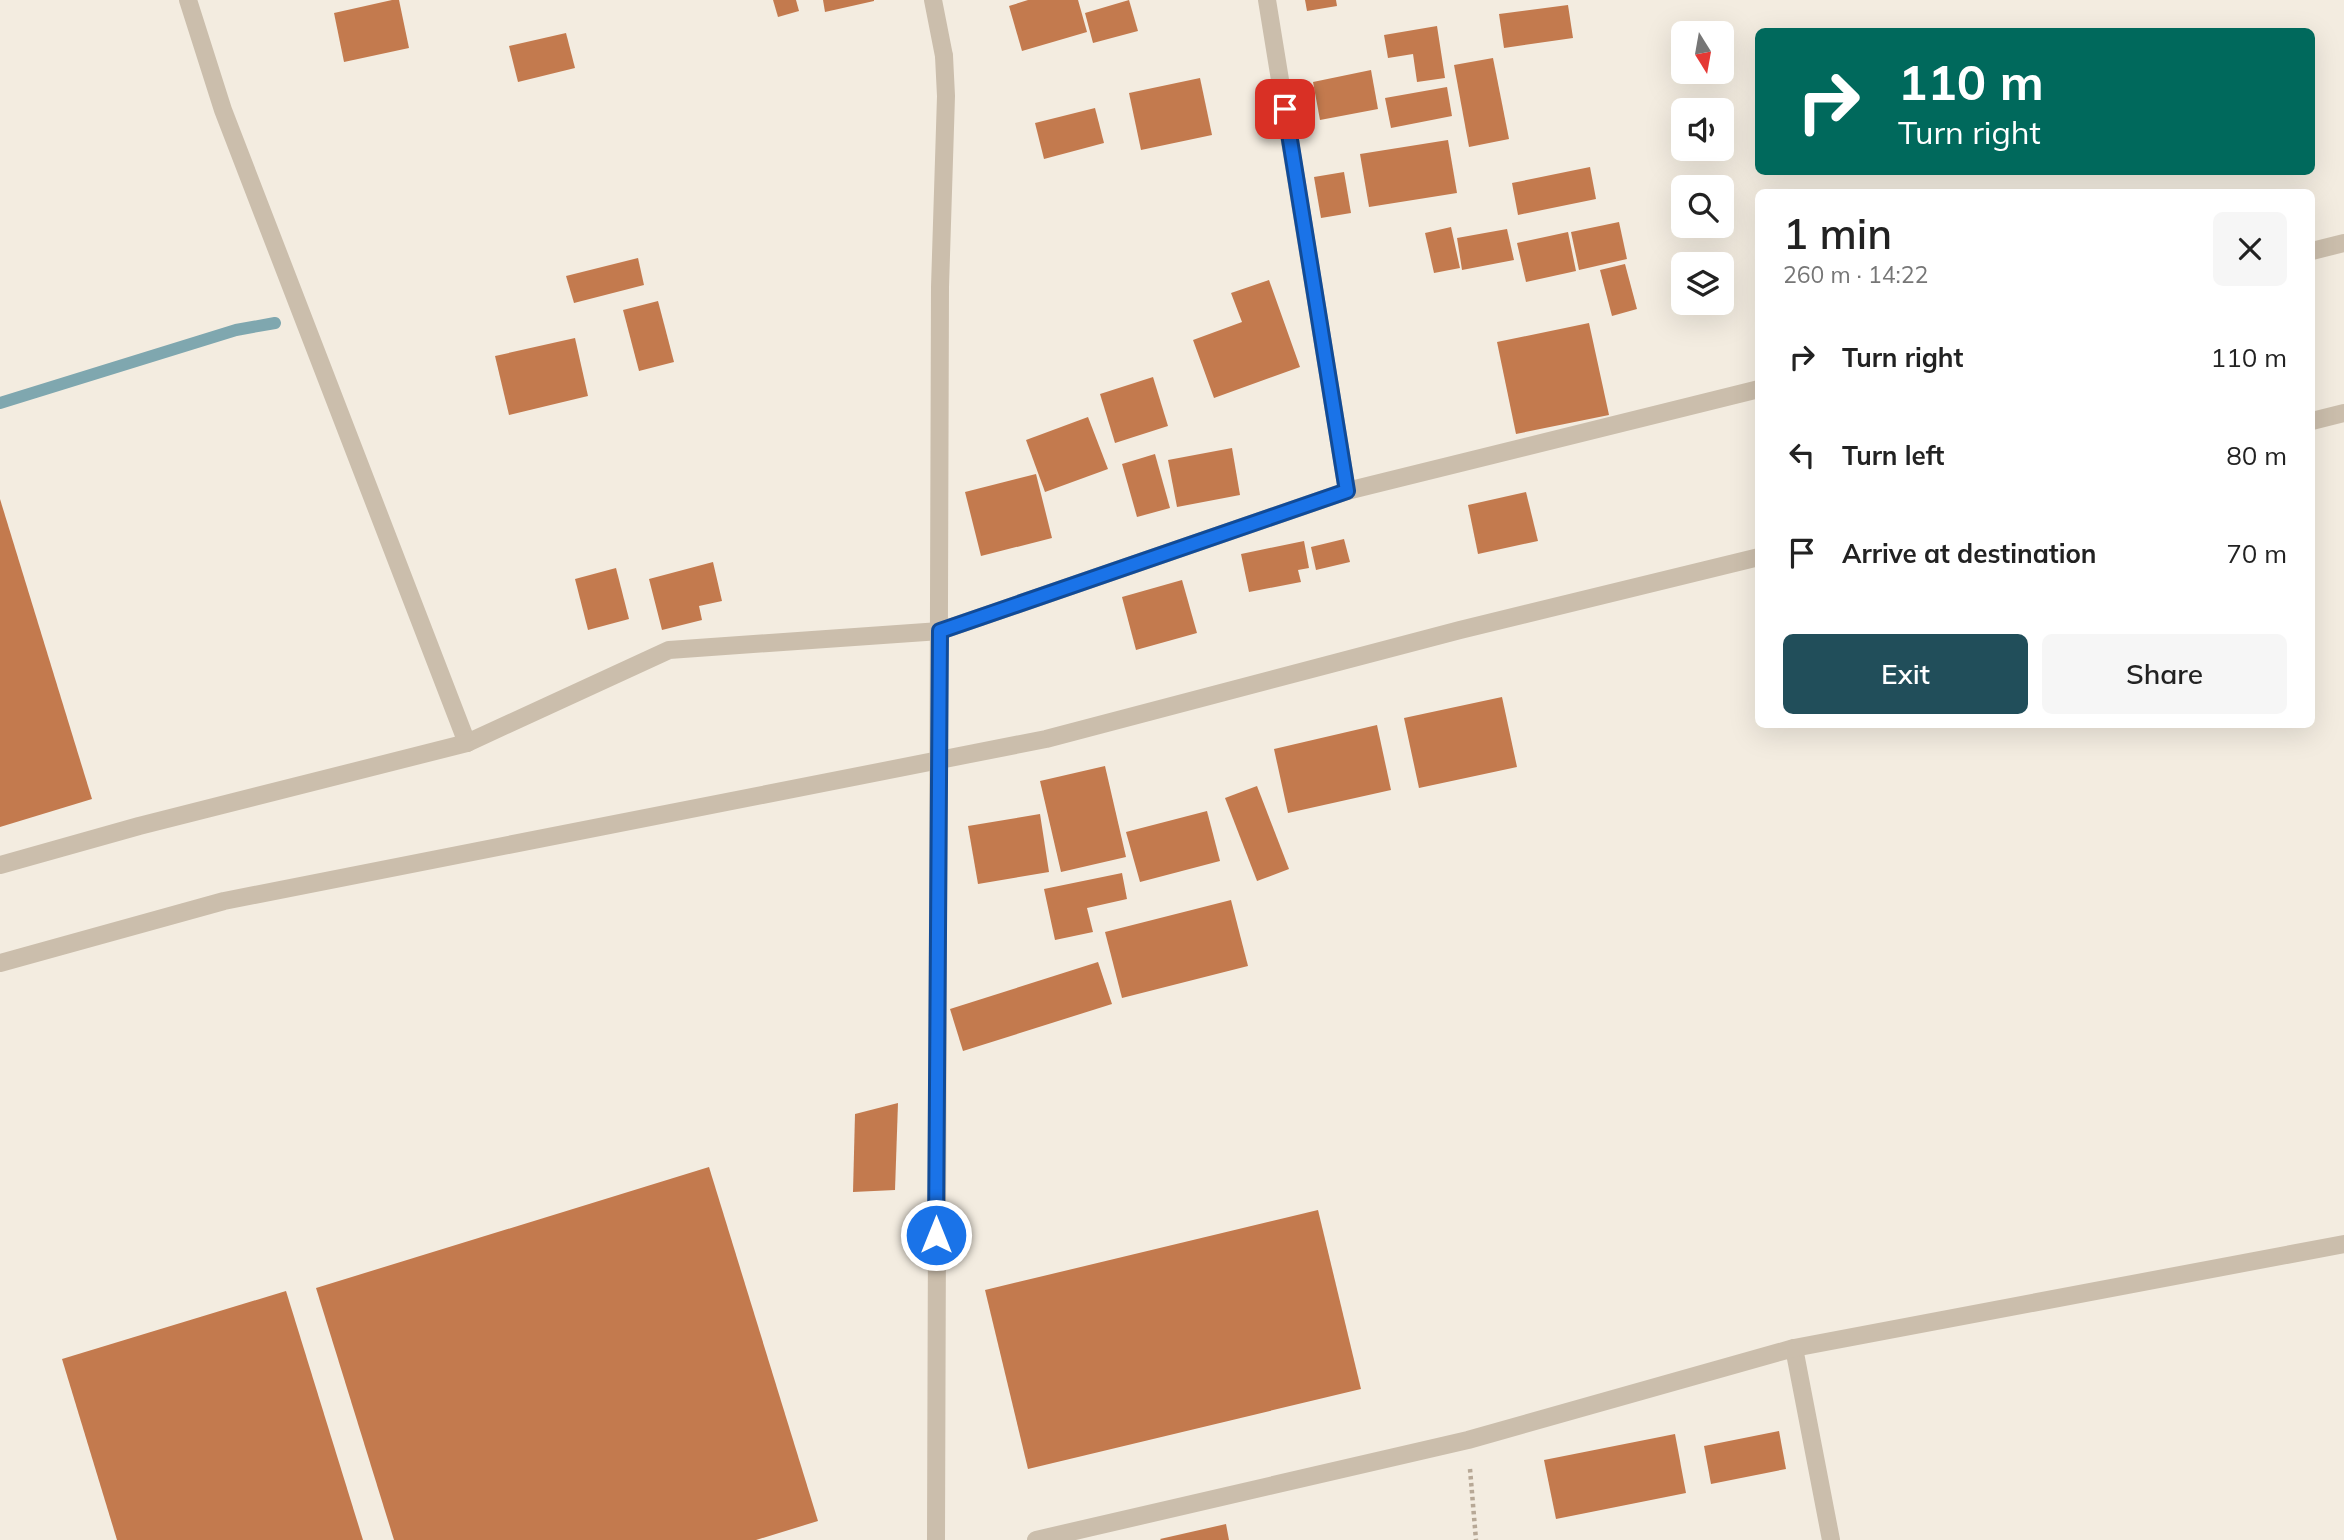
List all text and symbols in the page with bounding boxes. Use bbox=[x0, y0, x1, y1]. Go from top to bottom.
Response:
north arrow bbox=[1671, 21, 1734, 84]
map controls bbox=[1671, 21, 1734, 315]
text: 110 m bbox=[1898, 51, 2044, 112]
icon: right bbox=[1783, 56, 1874, 147]
pin bbox=[1255, 79, 1315, 139]
icon: arrive bbox=[1266, 90, 1304, 128]
button: sound bbox=[1671, 98, 1734, 161]
text: Turn right bbox=[1898, 112, 2041, 152]
button: search bbox=[1671, 175, 1734, 238]
text: 1 min bbox=[1783, 207, 1892, 260]
button: close bbox=[2213, 212, 2287, 286]
button: layers bbox=[1671, 252, 1734, 315]
text: 260 m · 14:22 bbox=[1783, 260, 1928, 289]
icon: right bbox=[1783, 338, 1821, 376]
text: Turn right bbox=[1842, 341, 1963, 374]
text: 110 m bbox=[2211, 341, 2287, 374]
icon: left bbox=[1783, 436, 1821, 474]
text: Turn left bbox=[1842, 439, 1944, 472]
text: 80 m bbox=[2226, 439, 2287, 472]
icon: arrive bbox=[1783, 534, 1821, 572]
text: Arrive at destination bbox=[1842, 537, 2097, 570]
text: 70 m bbox=[2226, 537, 2287, 570]
button: Exit bbox=[1783, 634, 2028, 714]
button: Share bbox=[2042, 634, 2287, 714]
position arrow bbox=[899, 1198, 973, 1272]

